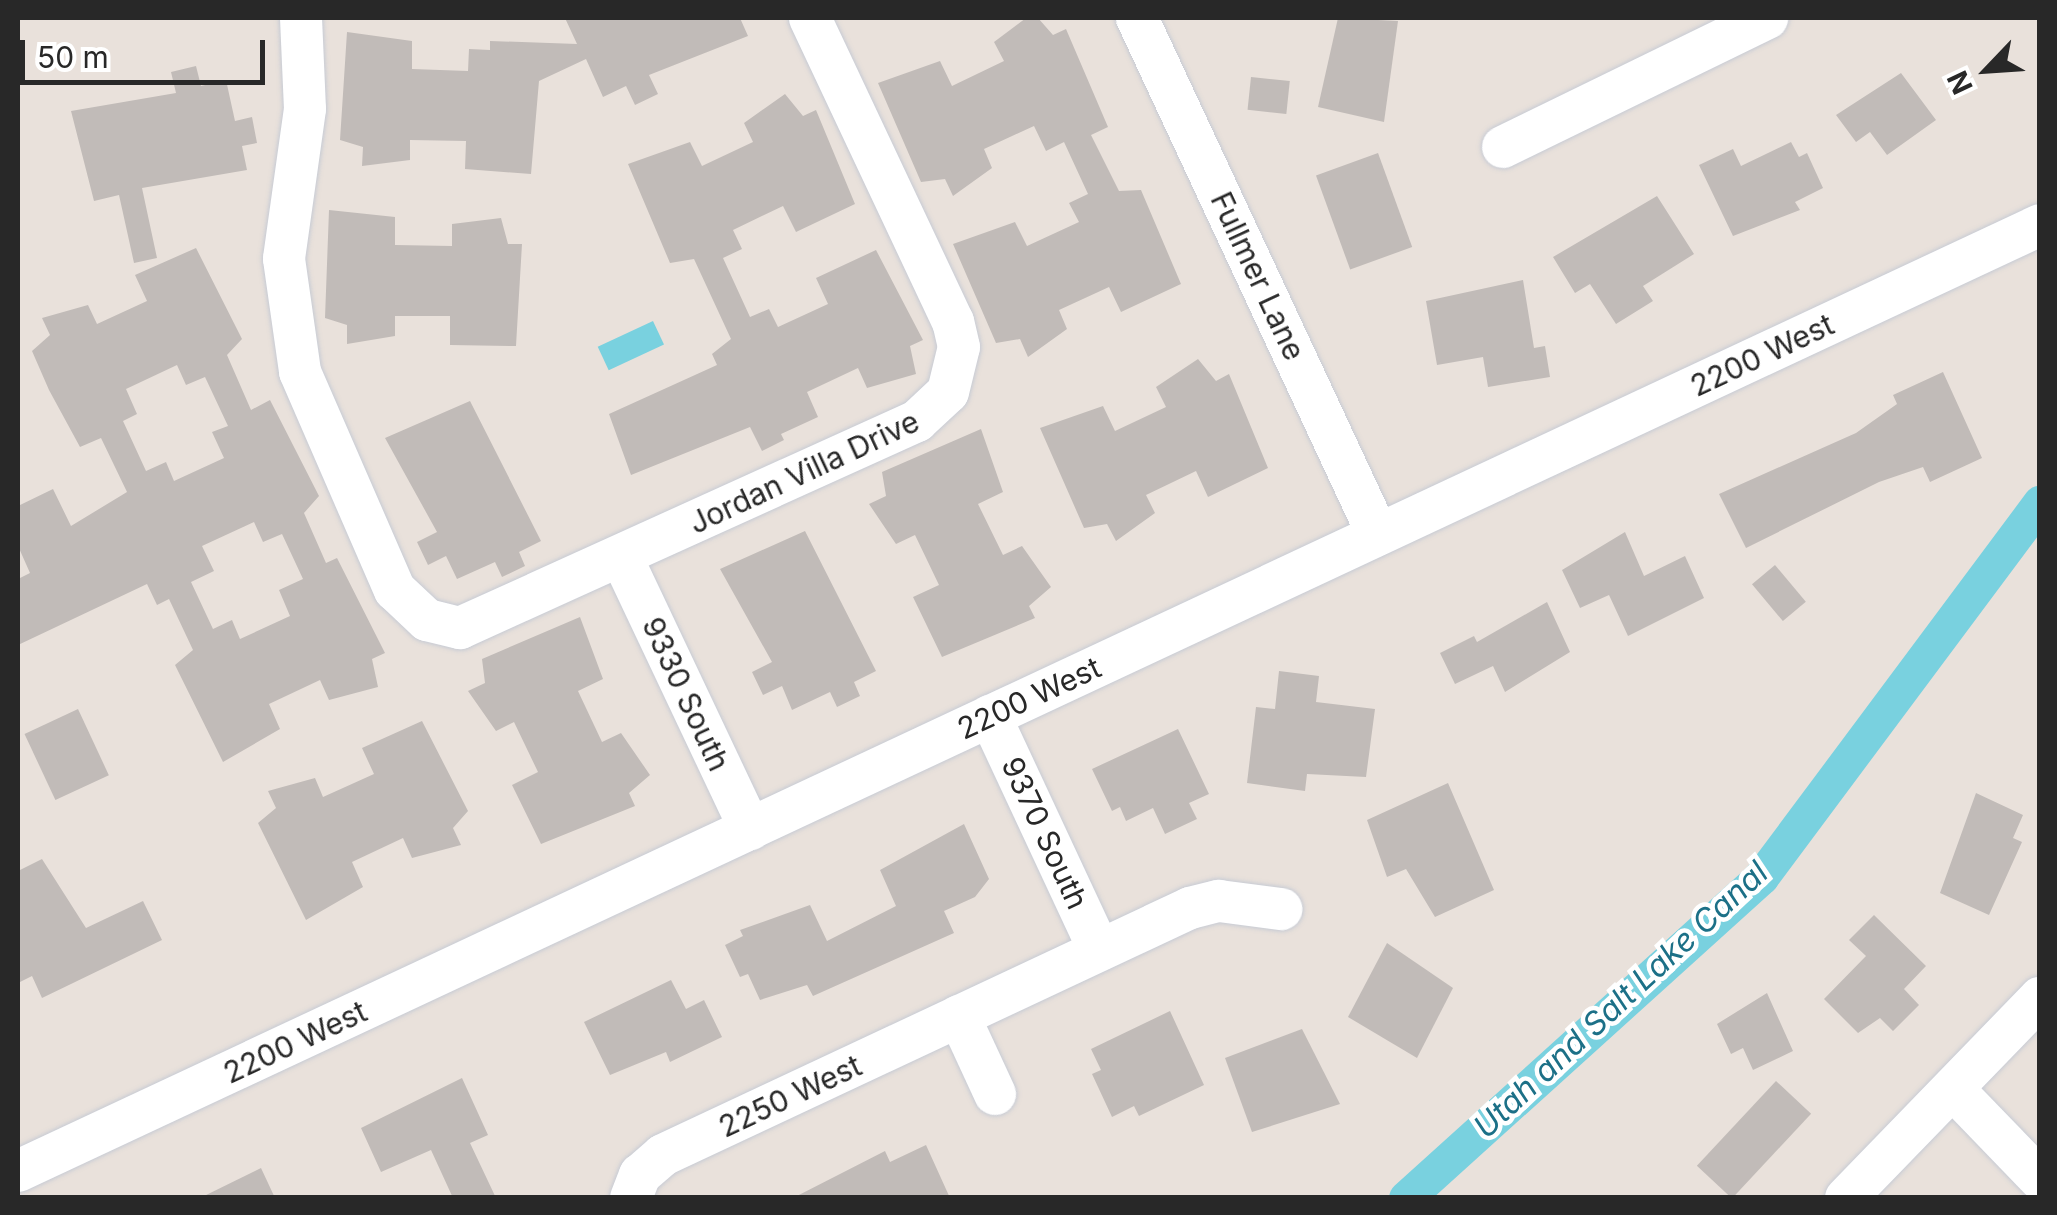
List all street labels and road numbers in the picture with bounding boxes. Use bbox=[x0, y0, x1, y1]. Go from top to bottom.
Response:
street label: Fullmer Lane bbox=[1203, 186, 1313, 366]
street label: 2200 West bbox=[1685, 306, 1839, 404]
street label: Jordan Villa Drive bbox=[683, 403, 925, 541]
street label: 9330 South bbox=[635, 611, 737, 777]
street label: 2200 West bbox=[952, 649, 1106, 747]
street label: 9370 South bbox=[994, 751, 1096, 915]
street label: 2200 West bbox=[218, 993, 372, 1091]
street label: 2250 West bbox=[713, 1047, 867, 1145]

